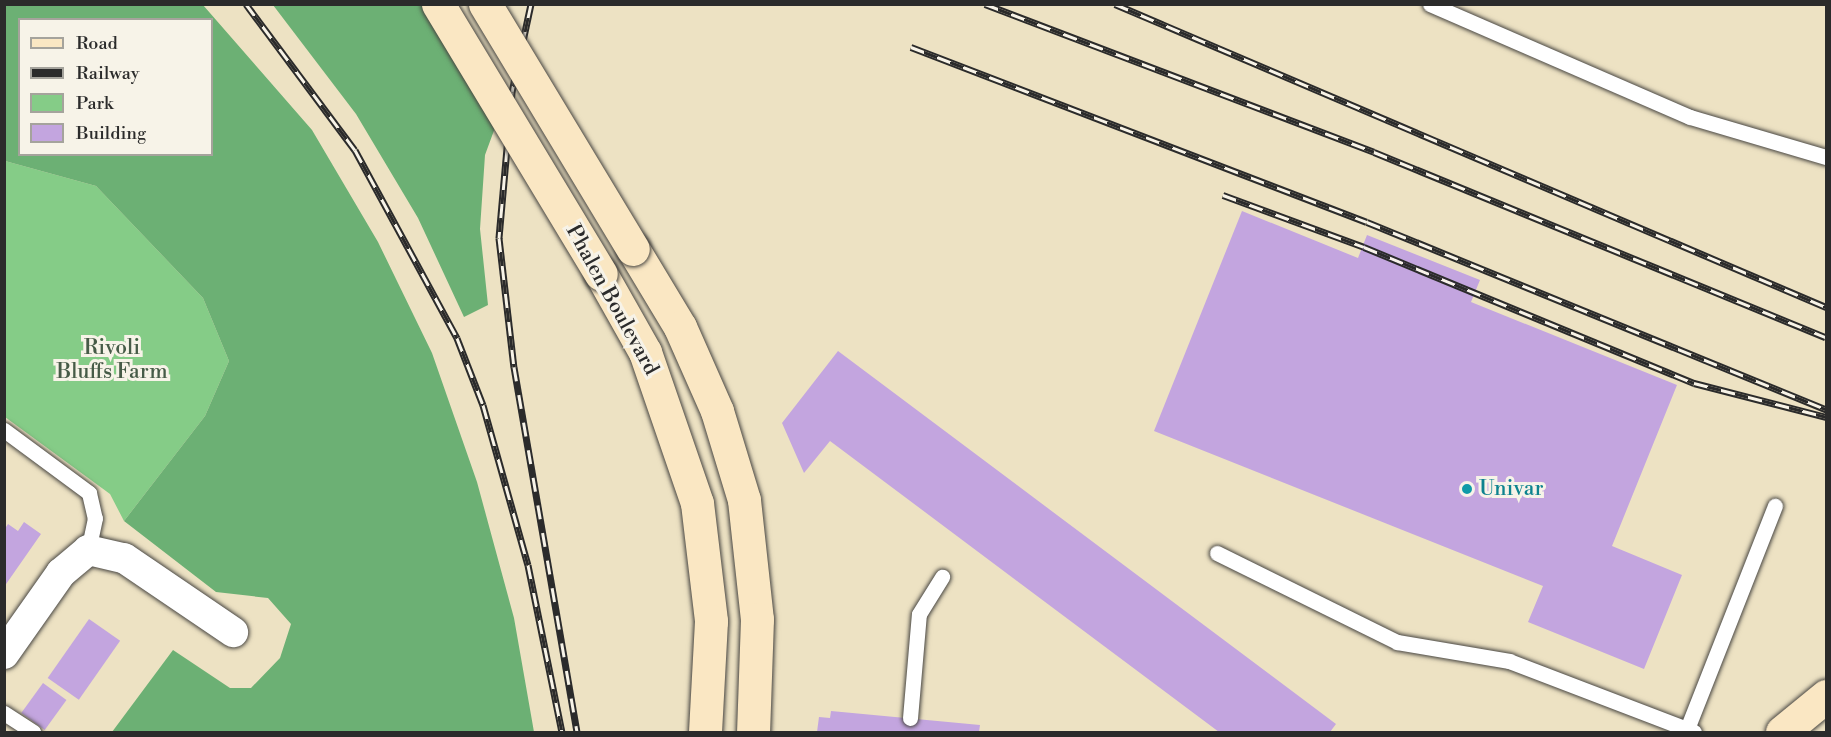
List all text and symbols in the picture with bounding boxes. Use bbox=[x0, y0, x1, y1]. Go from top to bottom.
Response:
legend bbox=[18, 18, 213, 156]
text: Road bbox=[76, 32, 118, 55]
text: Railway bbox=[76, 62, 139, 85]
text: Park bbox=[76, 92, 113, 115]
text: Building bbox=[76, 122, 146, 145]
street label: Phalen Boulevard bbox=[560, 220, 664, 380]
park label: Rivoli Bluffs Farm bbox=[56, 335, 168, 385]
place label: Univar bbox=[1479, 476, 1543, 502]
marker: Univar bbox=[1460, 482, 1474, 496]

